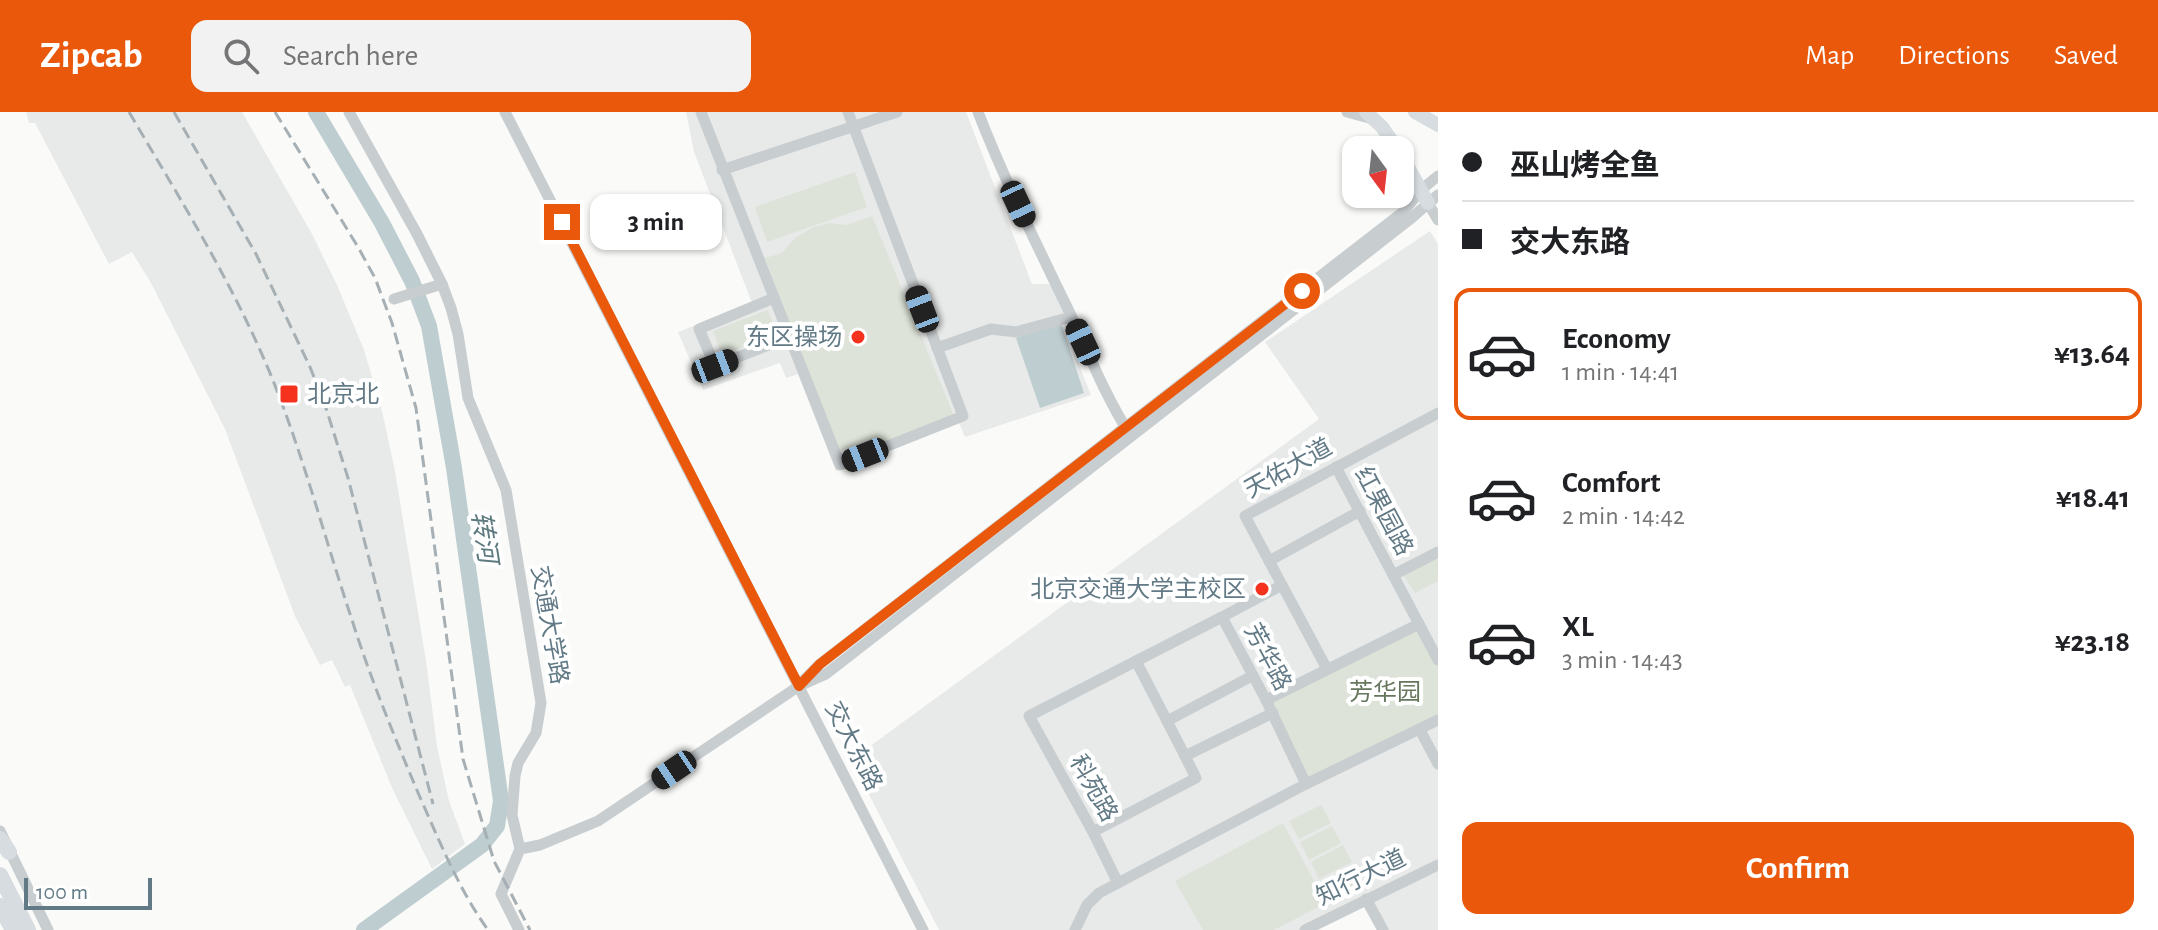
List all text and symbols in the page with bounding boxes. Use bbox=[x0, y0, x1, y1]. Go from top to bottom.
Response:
search box bbox=[191, 20, 751, 92]
icon: search bbox=[219, 34, 263, 78]
text: Zipcab bbox=[40, 37, 143, 75]
text: Search here bbox=[283, 41, 418, 71]
text: Map bbox=[1805, 42, 1854, 70]
text: Directions bbox=[1898, 42, 2010, 70]
text: Saved bbox=[2054, 42, 2118, 70]
north arrow bbox=[1342, 136, 1414, 208]
map controls bbox=[1342, 136, 1414, 208]
text: 巫山烤全鱼 bbox=[1510, 151, 1660, 181]
car bbox=[997, 177, 1039, 231]
callout: 3 min bbox=[590, 194, 722, 250]
route end bbox=[544, 204, 580, 240]
text: 3 min bbox=[628, 209, 684, 235]
text: 交大东路 bbox=[1510, 228, 1630, 258]
route start bbox=[1284, 273, 1320, 309]
car bbox=[902, 282, 942, 336]
car bbox=[1062, 315, 1104, 369]
icon: car bbox=[1466, 318, 1538, 390]
place label: 东区操场 bbox=[746, 324, 842, 350]
text: Economy bbox=[1562, 324, 1671, 354]
marker: 东区操场 bbox=[849, 328, 867, 346]
text: ¥13.64 bbox=[2054, 339, 2130, 369]
car bbox=[688, 346, 742, 386]
text: 1 min · 14:41 bbox=[1562, 359, 1679, 385]
place label: 北京北 bbox=[307, 381, 379, 407]
marker: 北京北 bbox=[278, 383, 300, 405]
street label: 天佑大道 bbox=[1240, 433, 1336, 503]
car bbox=[838, 435, 892, 475]
icon: car bbox=[1466, 462, 1538, 534]
street label: 红果园路 bbox=[1350, 463, 1418, 559]
text: Comfort bbox=[1562, 468, 1661, 498]
text: ¥18.41 bbox=[2056, 483, 2130, 513]
text: 2 min · 14:42 bbox=[1562, 503, 1685, 529]
water label: 转河 bbox=[467, 509, 503, 570]
street label: 交通大学路 bbox=[527, 564, 573, 686]
place label: 北京交通大学主校区 bbox=[1030, 576, 1246, 602]
marker: 北京交通大学主校区 bbox=[1253, 580, 1271, 598]
icon: car bbox=[1466, 606, 1538, 678]
text: XL bbox=[1562, 612, 1594, 642]
street label: 芳华路 bbox=[1240, 619, 1296, 695]
text: ¥23.18 bbox=[2055, 627, 2130, 657]
text: 3 min · 14:43 bbox=[1562, 647, 1683, 673]
park label: 芳华园 bbox=[1349, 679, 1421, 705]
street label: 交大东路 bbox=[821, 697, 887, 795]
car bbox=[647, 747, 701, 793]
street label: 科苑路 bbox=[1065, 750, 1123, 826]
button: Confirm bbox=[1462, 822, 2134, 914]
street label: 知行大道 bbox=[1312, 844, 1410, 910]
scale bar bbox=[24, 874, 152, 910]
text: 100 m bbox=[36, 881, 88, 903]

